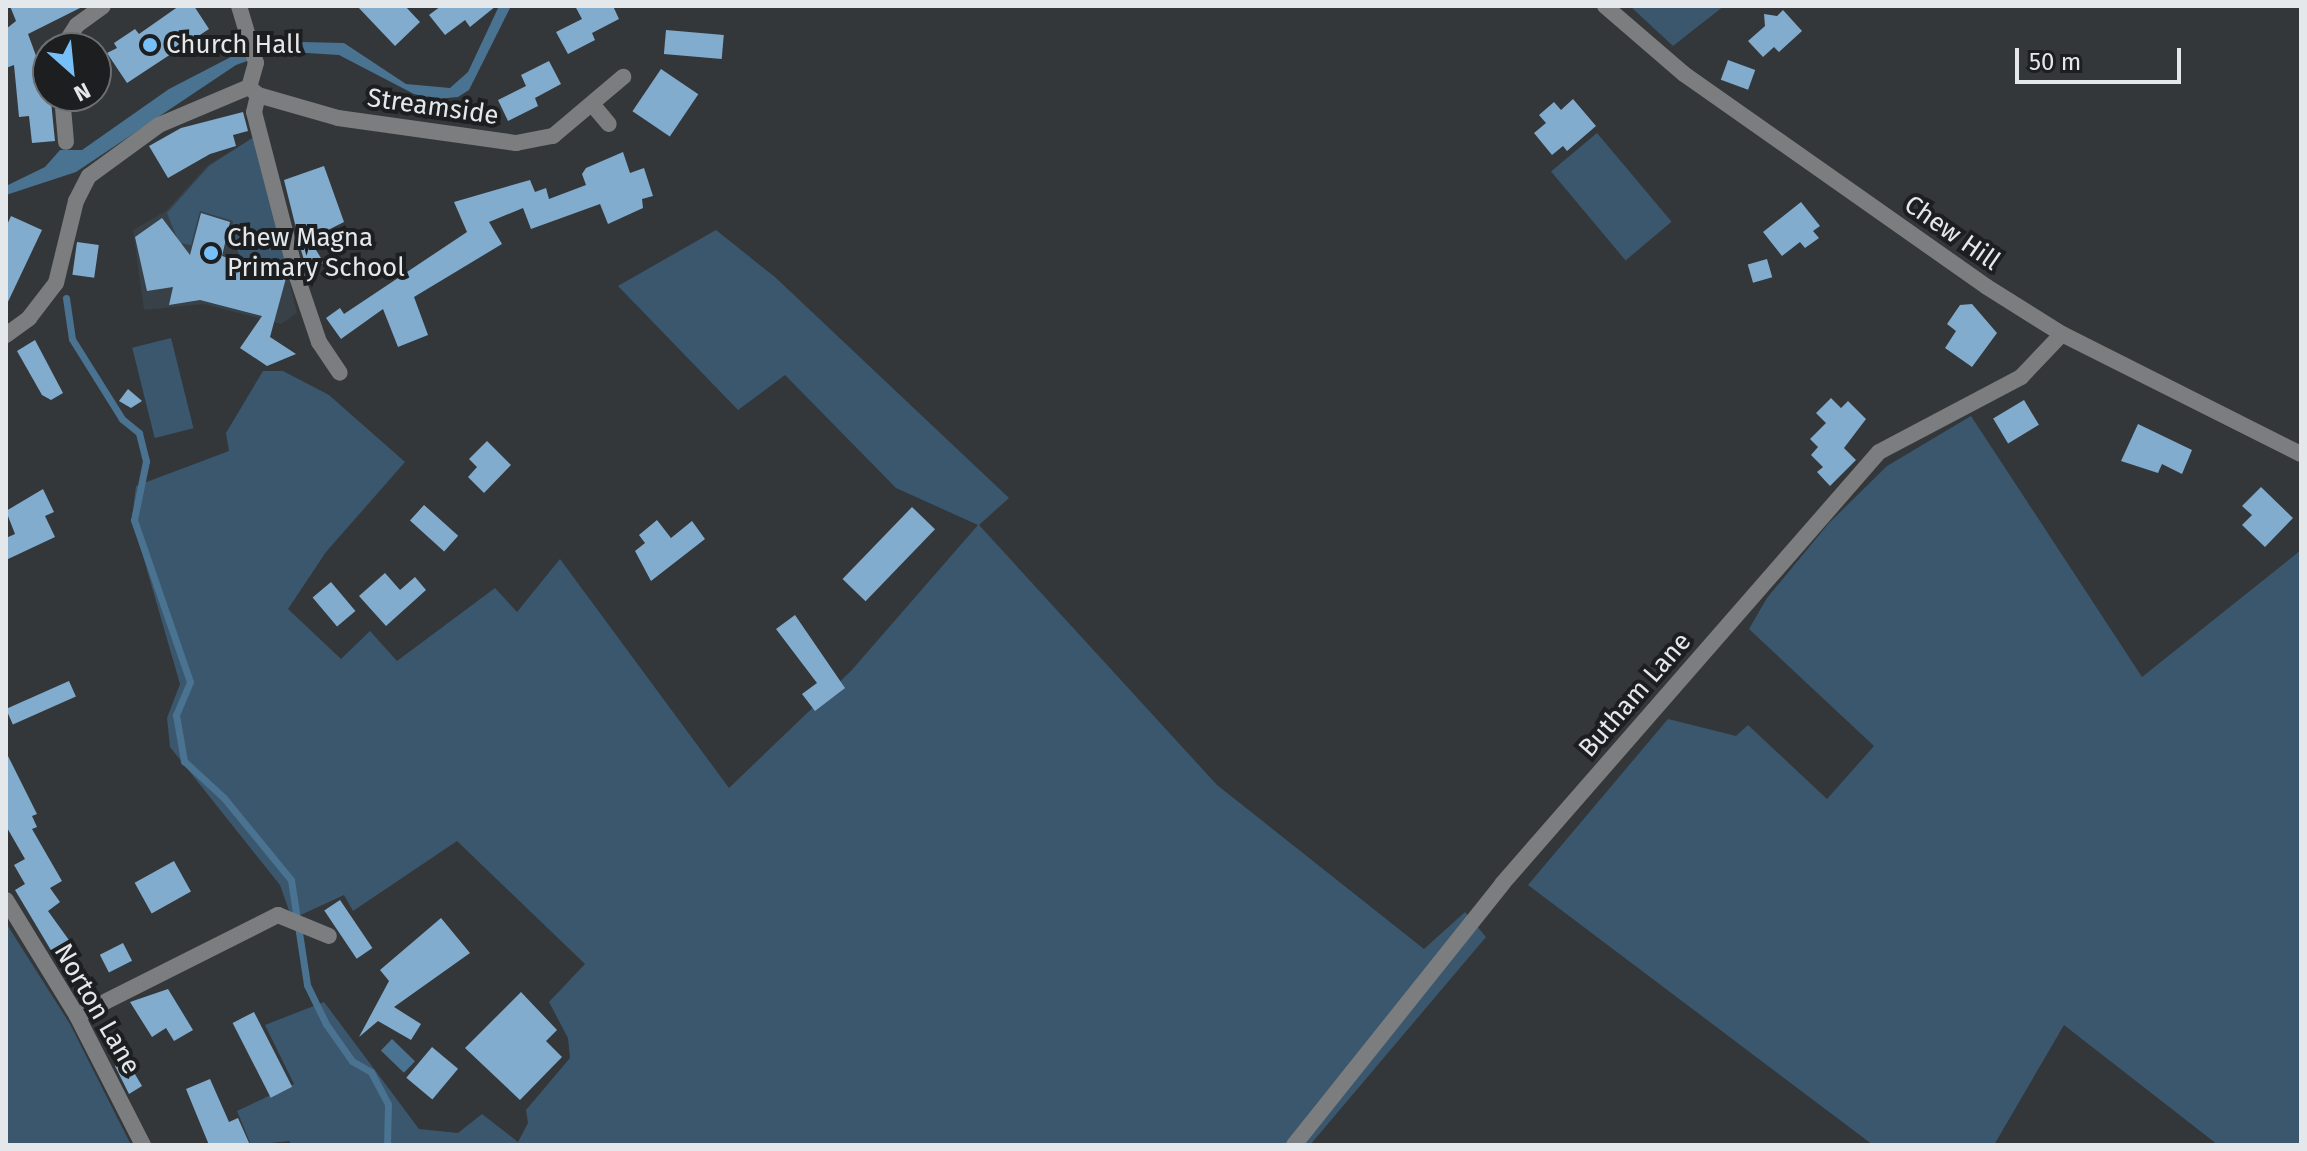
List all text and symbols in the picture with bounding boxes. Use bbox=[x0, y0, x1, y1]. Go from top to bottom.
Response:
place label: Church Hall bbox=[166, 29, 301, 61]
north arrow bbox=[32, 32, 112, 112]
scale bar bbox=[2019, 32, 2185, 82]
marker: Church Hall bbox=[141, 36, 159, 54]
text: 50 m bbox=[2029, 48, 2081, 76]
text: N bbox=[70, 77, 95, 107]
street label: Streamside bbox=[365, 82, 501, 132]
street label: Chew Hill bbox=[1898, 189, 2006, 277]
place label: Chew Magna Primary School bbox=[227, 222, 405, 284]
marker: Chew Magna Primary School bbox=[202, 244, 220, 262]
street label: Butham Lane bbox=[1572, 626, 1698, 764]
street label: Norton Lane bbox=[47, 938, 147, 1080]

